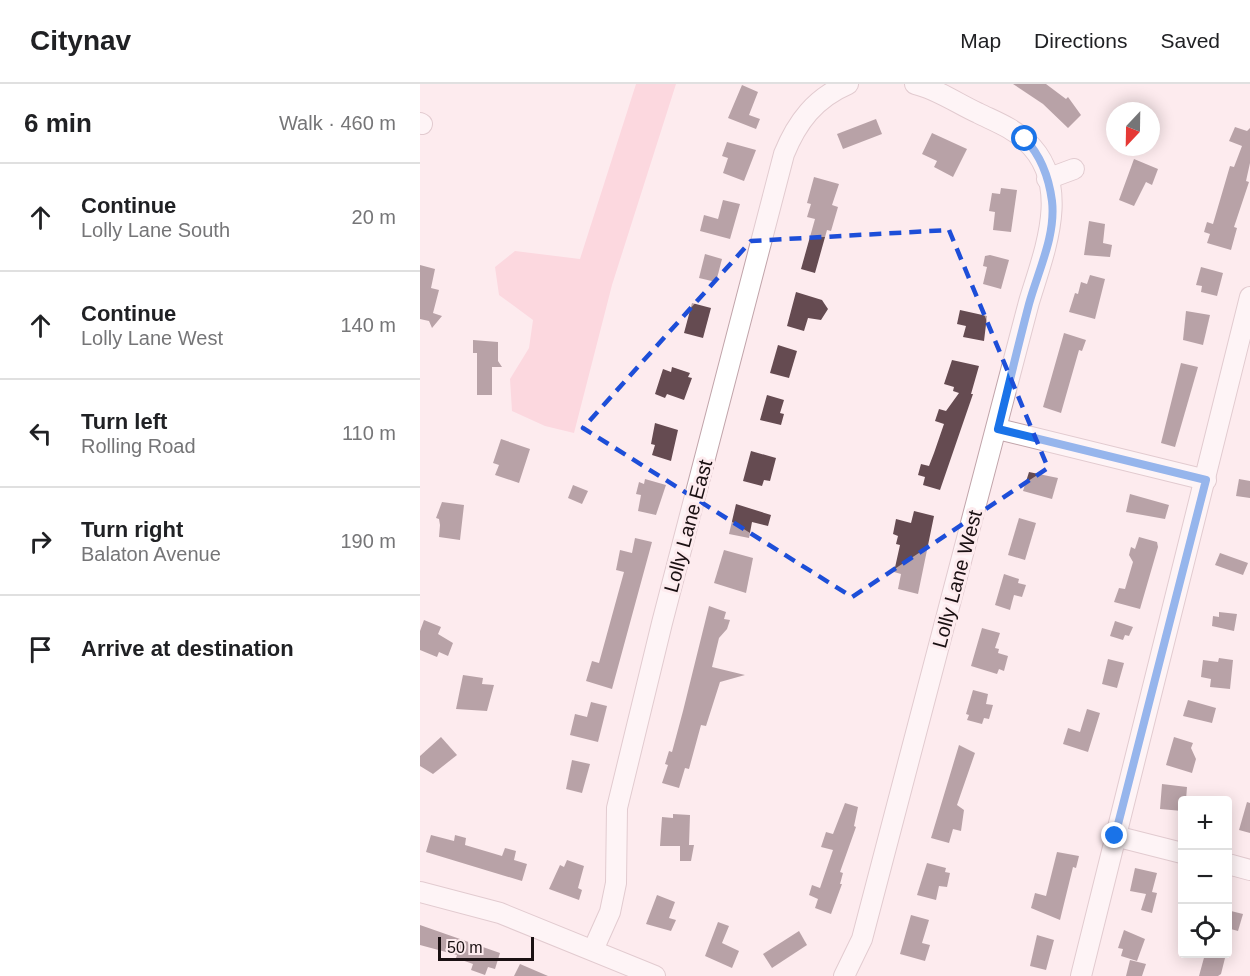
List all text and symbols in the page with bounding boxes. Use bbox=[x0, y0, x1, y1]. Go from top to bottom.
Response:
text: Citynav bbox=[30, 25, 131, 56]
text: Map bbox=[960, 29, 1001, 52]
text: Directions bbox=[1034, 29, 1127, 52]
text: Saved bbox=[1160, 29, 1220, 52]
north arrow bbox=[1106, 102, 1160, 156]
text: 6 min bbox=[24, 108, 92, 138]
text: Walk · 460 m bbox=[279, 112, 396, 134]
route start bbox=[1011, 125, 1037, 151]
text: Continue bbox=[81, 193, 176, 218]
icon: ahead bbox=[24, 201, 57, 234]
text: 20 m bbox=[352, 206, 396, 228]
text: Lolly Lane South bbox=[81, 219, 230, 241]
text: Continue bbox=[81, 301, 176, 326]
icon: ahead bbox=[24, 309, 57, 342]
text: 140 m bbox=[340, 314, 396, 336]
text: Lolly Lane West bbox=[81, 327, 223, 349]
text: Turn left bbox=[81, 409, 167, 434]
icon: left bbox=[24, 417, 57, 450]
text: 110 m bbox=[342, 422, 396, 444]
text: Rolling Road bbox=[81, 435, 196, 457]
street label: Lolly Lane East bbox=[660, 457, 716, 595]
street label: Lolly Lane West bbox=[928, 507, 986, 650]
text: Turn right bbox=[81, 517, 183, 542]
icon: right bbox=[24, 525, 57, 558]
text: 190 m bbox=[340, 530, 396, 552]
text: Balaton Avenue bbox=[81, 543, 221, 565]
icon: arrive bbox=[24, 633, 57, 666]
text: Arrive at destination bbox=[81, 636, 294, 661]
map controls bbox=[1178, 796, 1232, 958]
button: + bbox=[1178, 796, 1232, 850]
route end bbox=[1101, 822, 1127, 848]
button: − bbox=[1178, 850, 1232, 904]
button: locate bbox=[1178, 904, 1232, 958]
scale bar bbox=[438, 934, 534, 962]
text: 50 m bbox=[447, 939, 483, 956]

